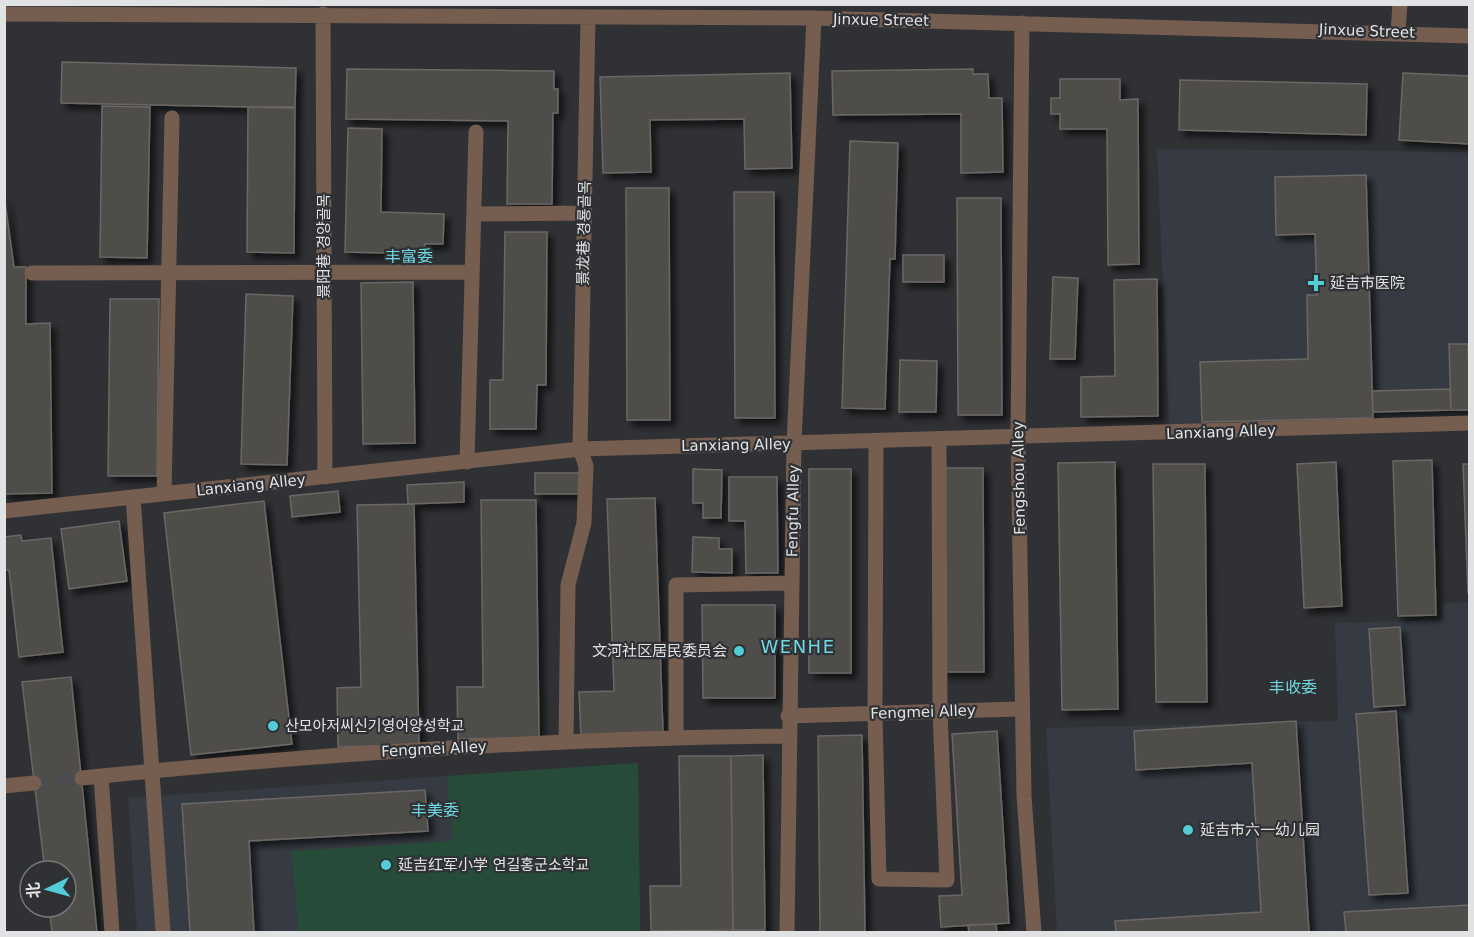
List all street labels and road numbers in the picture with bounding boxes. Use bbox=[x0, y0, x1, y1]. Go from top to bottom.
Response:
street label: Jinxue Street bbox=[832, 10, 929, 30]
street label: Jinxue Street bbox=[1318, 20, 1415, 42]
street label: 景龙巷 경룡골목 bbox=[574, 180, 594, 286]
street label: 景阳巷 경양골목 bbox=[315, 194, 333, 298]
street label: Fengshou Alley bbox=[1009, 421, 1029, 535]
street label: Lanxiang Alley bbox=[1166, 421, 1276, 443]
street label: Lanxiang Alley bbox=[681, 435, 791, 455]
street label: Fengfu Alley bbox=[783, 465, 803, 557]
street label: Lanxiang Alley bbox=[195, 470, 307, 500]
street label: Fengmei Alley bbox=[870, 701, 976, 723]
street label: Fengmei Alley bbox=[381, 737, 487, 761]

